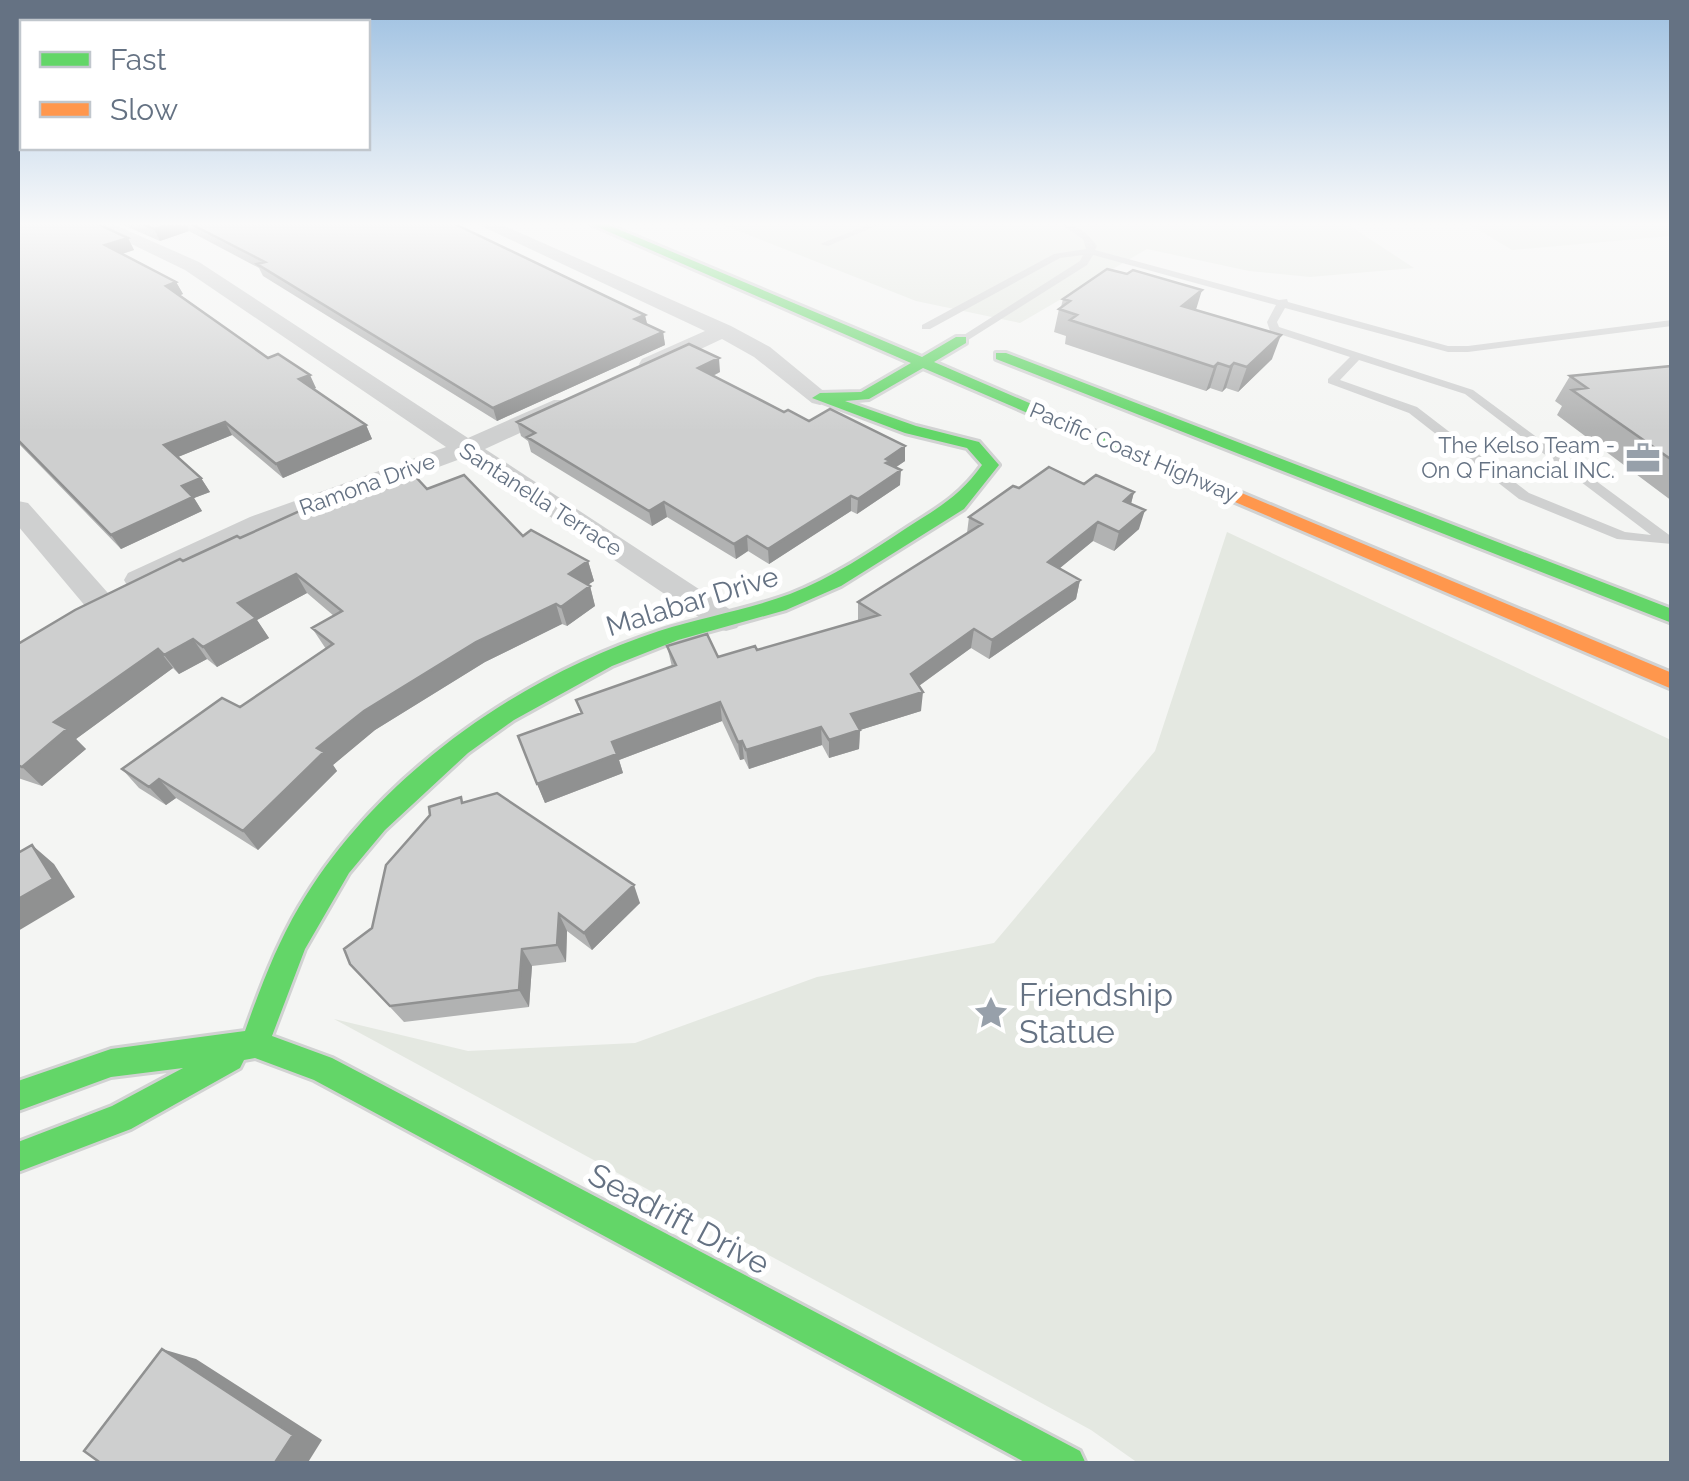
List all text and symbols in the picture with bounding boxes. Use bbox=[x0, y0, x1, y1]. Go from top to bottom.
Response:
legend bbox=[20, 20, 370, 150]
text: Fast bbox=[110, 42, 167, 77]
text: Slow bbox=[110, 92, 178, 127]
street label: Pacific Coast Highway bbox=[1026, 396, 1242, 508]
place label: The Kelso Team - On Q Financial INC. bbox=[1421, 432, 1615, 483]
street label: Santanella Terrace bbox=[455, 437, 627, 561]
office icon: The Kelso Team - On Q Financial INC. bbox=[1624, 439, 1662, 477]
street label: Ramona Drive bbox=[296, 447, 438, 521]
street label: Malabar Drive bbox=[602, 560, 782, 643]
place label: Friendship Statue bbox=[1019, 976, 1173, 1050]
place icon: Friendship Statue bbox=[972, 994, 1010, 1032]
street label: Seadrift Drive bbox=[582, 1155, 776, 1282]

